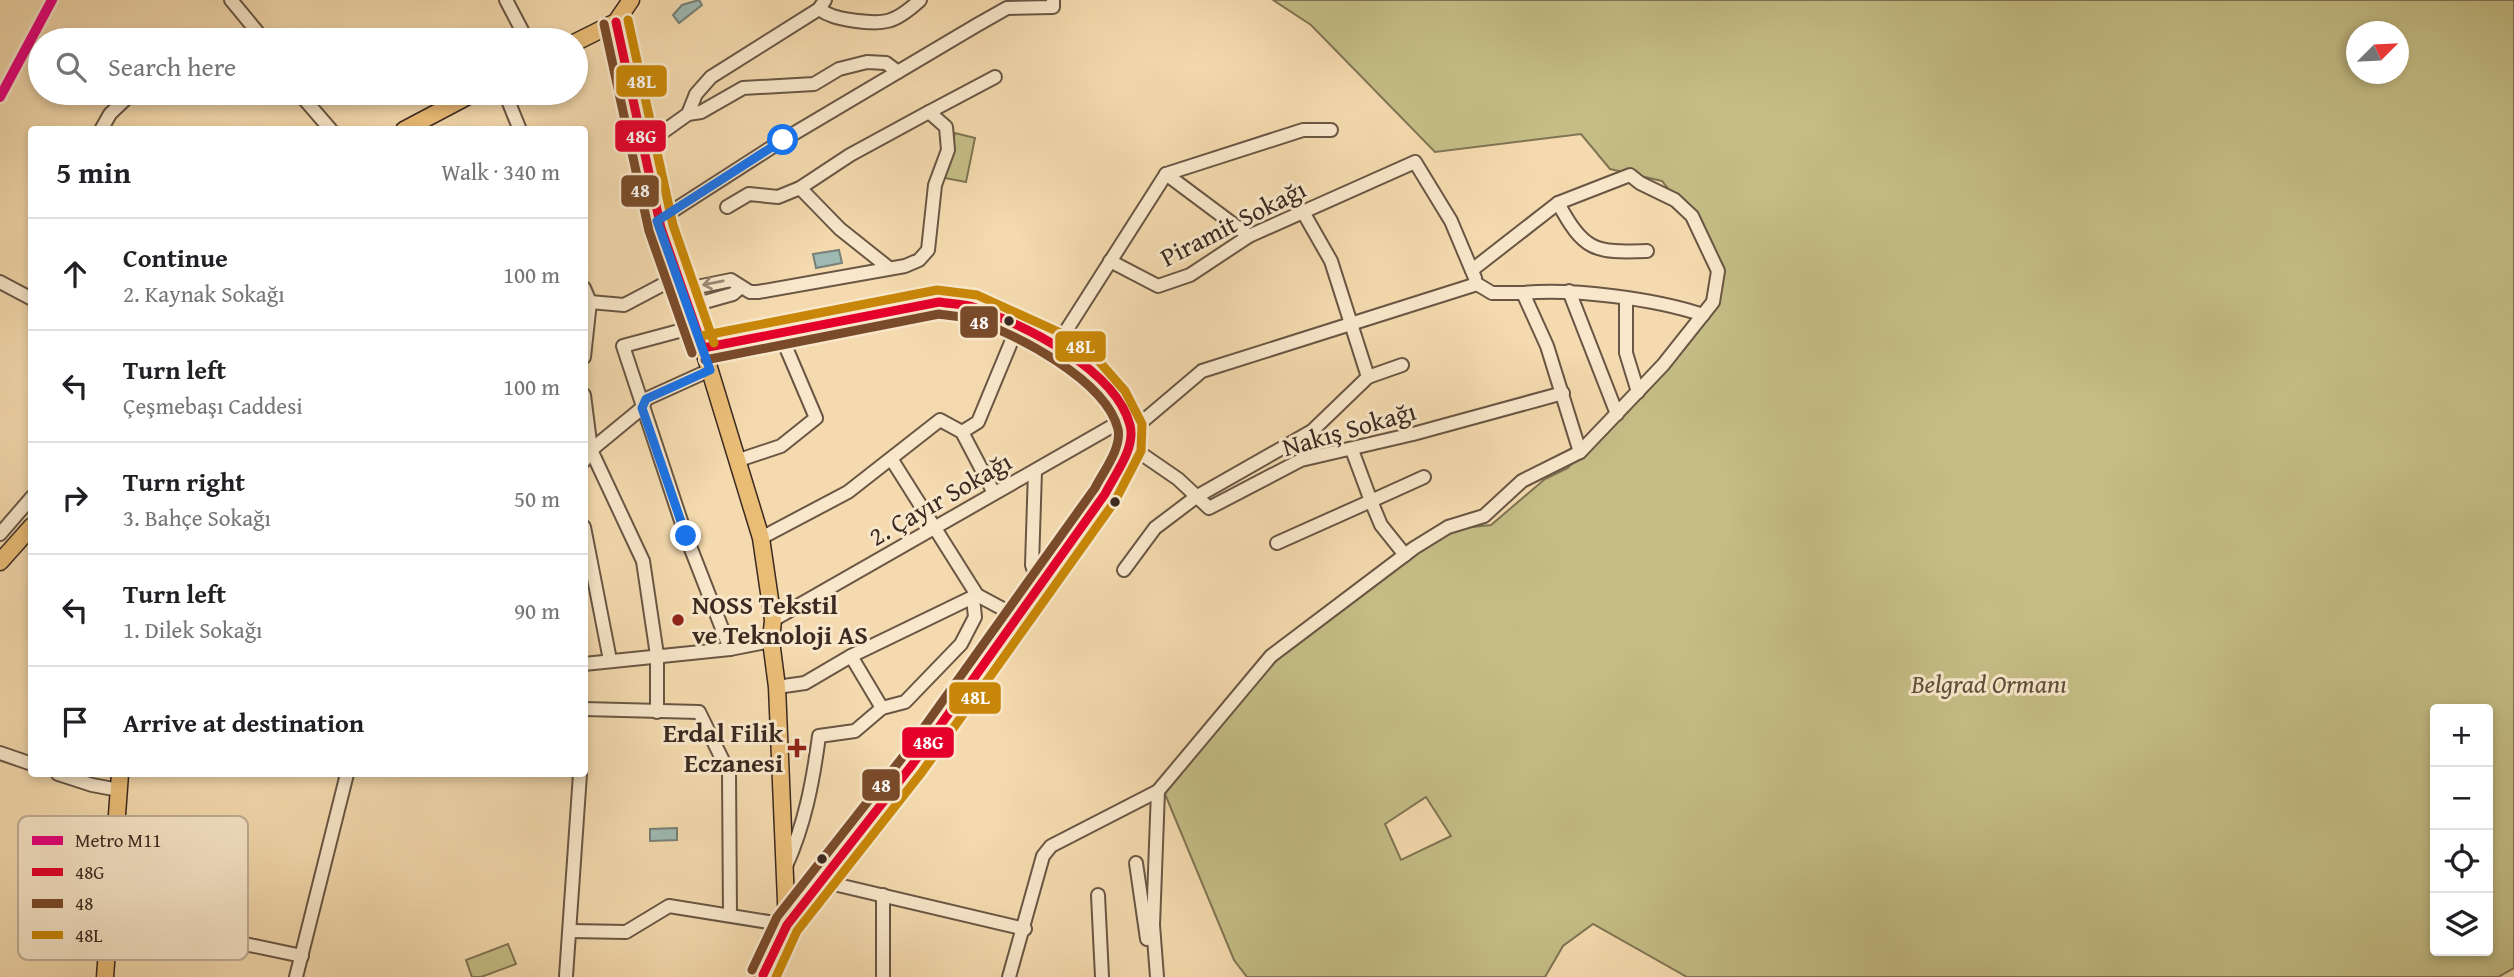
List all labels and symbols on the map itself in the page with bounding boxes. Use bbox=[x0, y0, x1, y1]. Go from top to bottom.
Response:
north arrow bbox=[2346, 21, 2409, 84]
line badge: 48L bbox=[615, 64, 668, 98]
text: 48L bbox=[626, 67, 656, 95]
line badge: 48G bbox=[614, 119, 667, 153]
text: 48G bbox=[625, 122, 657, 150]
route start bbox=[767, 124, 798, 155]
street label: Piramit Sokağı bbox=[1153, 169, 1313, 276]
line badge: 48 bbox=[620, 174, 660, 208]
text: 48 bbox=[630, 176, 650, 204]
one-way arrow bbox=[702, 277, 725, 291]
line badge: 48 bbox=[959, 305, 999, 339]
text: 48 bbox=[969, 308, 989, 336]
unlabelled marker bbox=[1002, 314, 1016, 328]
line badge: 48L bbox=[1054, 330, 1107, 363]
text: 48L bbox=[1065, 332, 1095, 360]
street label: Nakış Sokağı bbox=[1277, 391, 1420, 466]
street label: 2. Çayır Sokağı bbox=[861, 442, 1019, 555]
unlabelled marker bbox=[1108, 495, 1122, 509]
route end bbox=[670, 520, 701, 551]
place label: NOSS Tekstil ve Teknoloji AS bbox=[692, 585, 868, 654]
marker: NOSS Tekstil ve Teknoloji AS bbox=[670, 612, 686, 628]
park label: Belgrad Ormanı bbox=[1910, 664, 2067, 703]
line badge: 48L bbox=[948, 681, 1002, 715]
text: 48L bbox=[960, 683, 990, 711]
place label: Erdal Filik Eczanesi bbox=[663, 713, 783, 782]
line badge: 48G bbox=[901, 726, 955, 759]
text: 48G bbox=[912, 728, 944, 756]
marker: Erdal Filik Eczanesi bbox=[789, 740, 805, 756]
line badge: 48 bbox=[861, 768, 901, 802]
text: 48 bbox=[871, 771, 891, 799]
legend bbox=[18, 816, 248, 960]
text: Metro M11 bbox=[75, 826, 162, 854]
unlabelled marker bbox=[815, 852, 829, 866]
text: 48G bbox=[75, 858, 105, 886]
text: 48 bbox=[75, 889, 93, 917]
text: 48L bbox=[75, 921, 103, 949]

